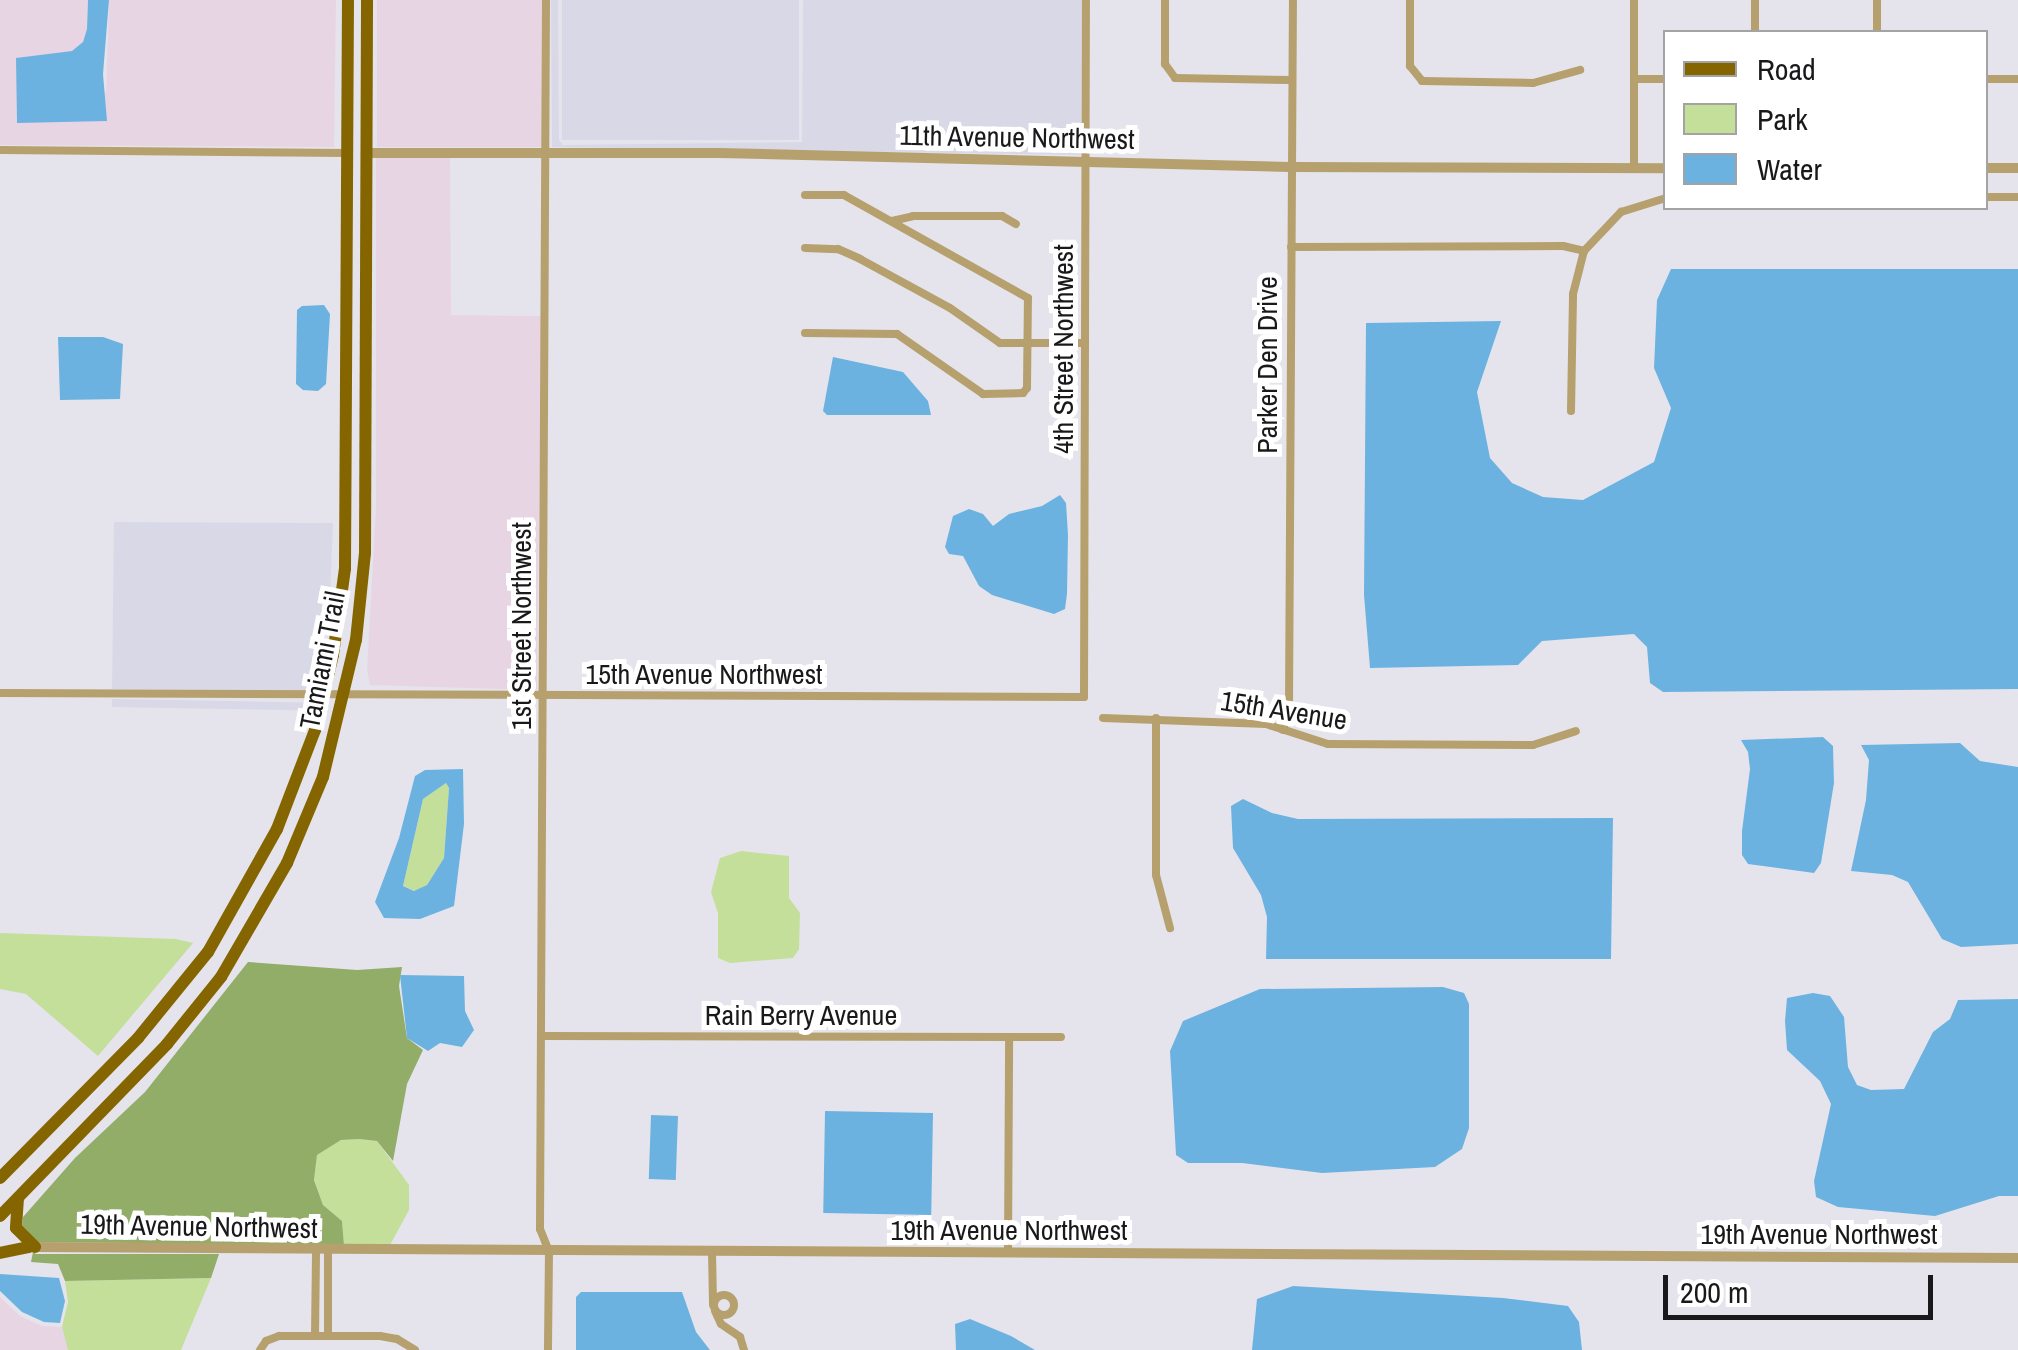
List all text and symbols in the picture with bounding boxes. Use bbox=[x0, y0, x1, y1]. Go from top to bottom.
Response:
legend bbox=[1663, 30, 1988, 210]
text: Road bbox=[1757, 49, 1816, 89]
text: Park bbox=[1757, 99, 1808, 139]
street label: 11th Avenue Northwest bbox=[898, 118, 1136, 156]
text: Water bbox=[1757, 149, 1822, 189]
street label: 4th Street Northwest bbox=[1046, 244, 1080, 454]
street label: Parker Den Drive bbox=[1250, 276, 1284, 454]
street label: 1st Street Northwest bbox=[504, 522, 538, 730]
street label: Tamiami Trail bbox=[292, 588, 352, 732]
street label: 15th Avenue Northwest bbox=[585, 657, 823, 691]
street label: 15th Avenue bbox=[1218, 683, 1350, 737]
street label: Rain Berry Avenue bbox=[704, 998, 898, 1032]
street label: 19th Avenue Northwest bbox=[80, 1207, 318, 1245]
street label: 19th Avenue Northwest bbox=[890, 1213, 1128, 1247]
street label: 19th Avenue Northwest bbox=[1700, 1217, 1938, 1251]
scale bar bbox=[1668, 1255, 1938, 1317]
text: 200 m bbox=[1680, 1272, 1748, 1312]

